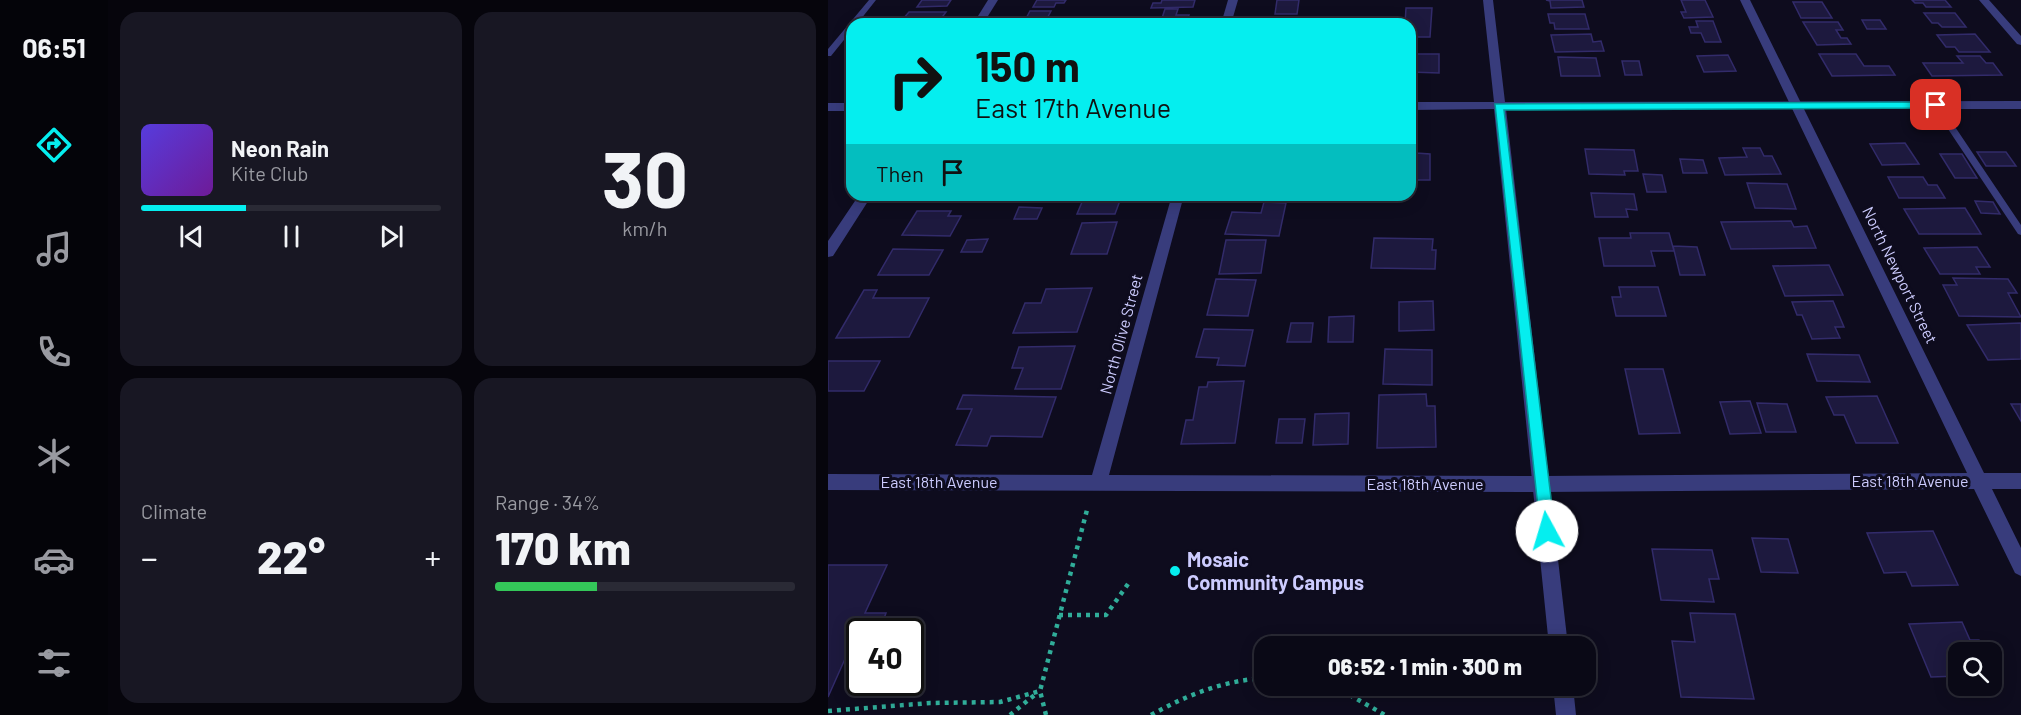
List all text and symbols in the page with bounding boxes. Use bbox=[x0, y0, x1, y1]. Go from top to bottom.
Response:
text: 06:51 bbox=[22, 31, 86, 63]
text: 150 m bbox=[975, 40, 1080, 90]
icon: right bbox=[876, 42, 954, 120]
pin bbox=[1910, 79, 1961, 130]
icon: arrive bbox=[1919, 88, 1952, 121]
text: East 17th Avenue bbox=[975, 91, 1171, 123]
icon: directions bbox=[33, 124, 75, 166]
text: 30 bbox=[602, 130, 688, 224]
text: Neon Rain bbox=[231, 135, 329, 161]
icon: arrive bbox=[936, 156, 969, 189]
text: Then bbox=[876, 160, 924, 186]
text: Kite Club bbox=[231, 161, 308, 185]
street label: North Newport Street bbox=[1859, 203, 1942, 346]
text: km/h bbox=[622, 216, 668, 240]
icon: previous bbox=[175, 220, 208, 253]
icon: pause bbox=[275, 220, 308, 253]
icon: next bbox=[375, 220, 408, 253]
icon: music bbox=[33, 228, 75, 270]
street label: North Olive Street bbox=[1095, 272, 1146, 396]
icon: phone bbox=[33, 331, 75, 373]
icon: climate bbox=[33, 435, 75, 477]
street label: East 18th Avenue bbox=[1852, 471, 1969, 490]
street label: East 18th Avenue bbox=[881, 472, 998, 491]
street label: East 18th Avenue bbox=[1367, 474, 1484, 493]
text: Range · 34% bbox=[495, 490, 600, 514]
text: Climate bbox=[141, 499, 207, 523]
position arrow bbox=[1515, 499, 1579, 563]
text: 170 km bbox=[495, 520, 631, 574]
text: 22° bbox=[257, 529, 325, 583]
text: − bbox=[141, 537, 158, 577]
text: + bbox=[424, 537, 441, 577]
icon: car bbox=[33, 539, 75, 581]
place label: Mosaic Community Campus bbox=[1187, 547, 1364, 594]
marker: Mosaic Community Campus bbox=[1168, 564, 1182, 578]
speed limit sign: 40 bbox=[846, 618, 924, 696]
icon: filters bbox=[33, 642, 75, 684]
map controls bbox=[1948, 642, 2002, 696]
button: search bbox=[1948, 642, 2002, 696]
text: 06:52 · 1 min · 300 m bbox=[1328, 653, 1522, 679]

